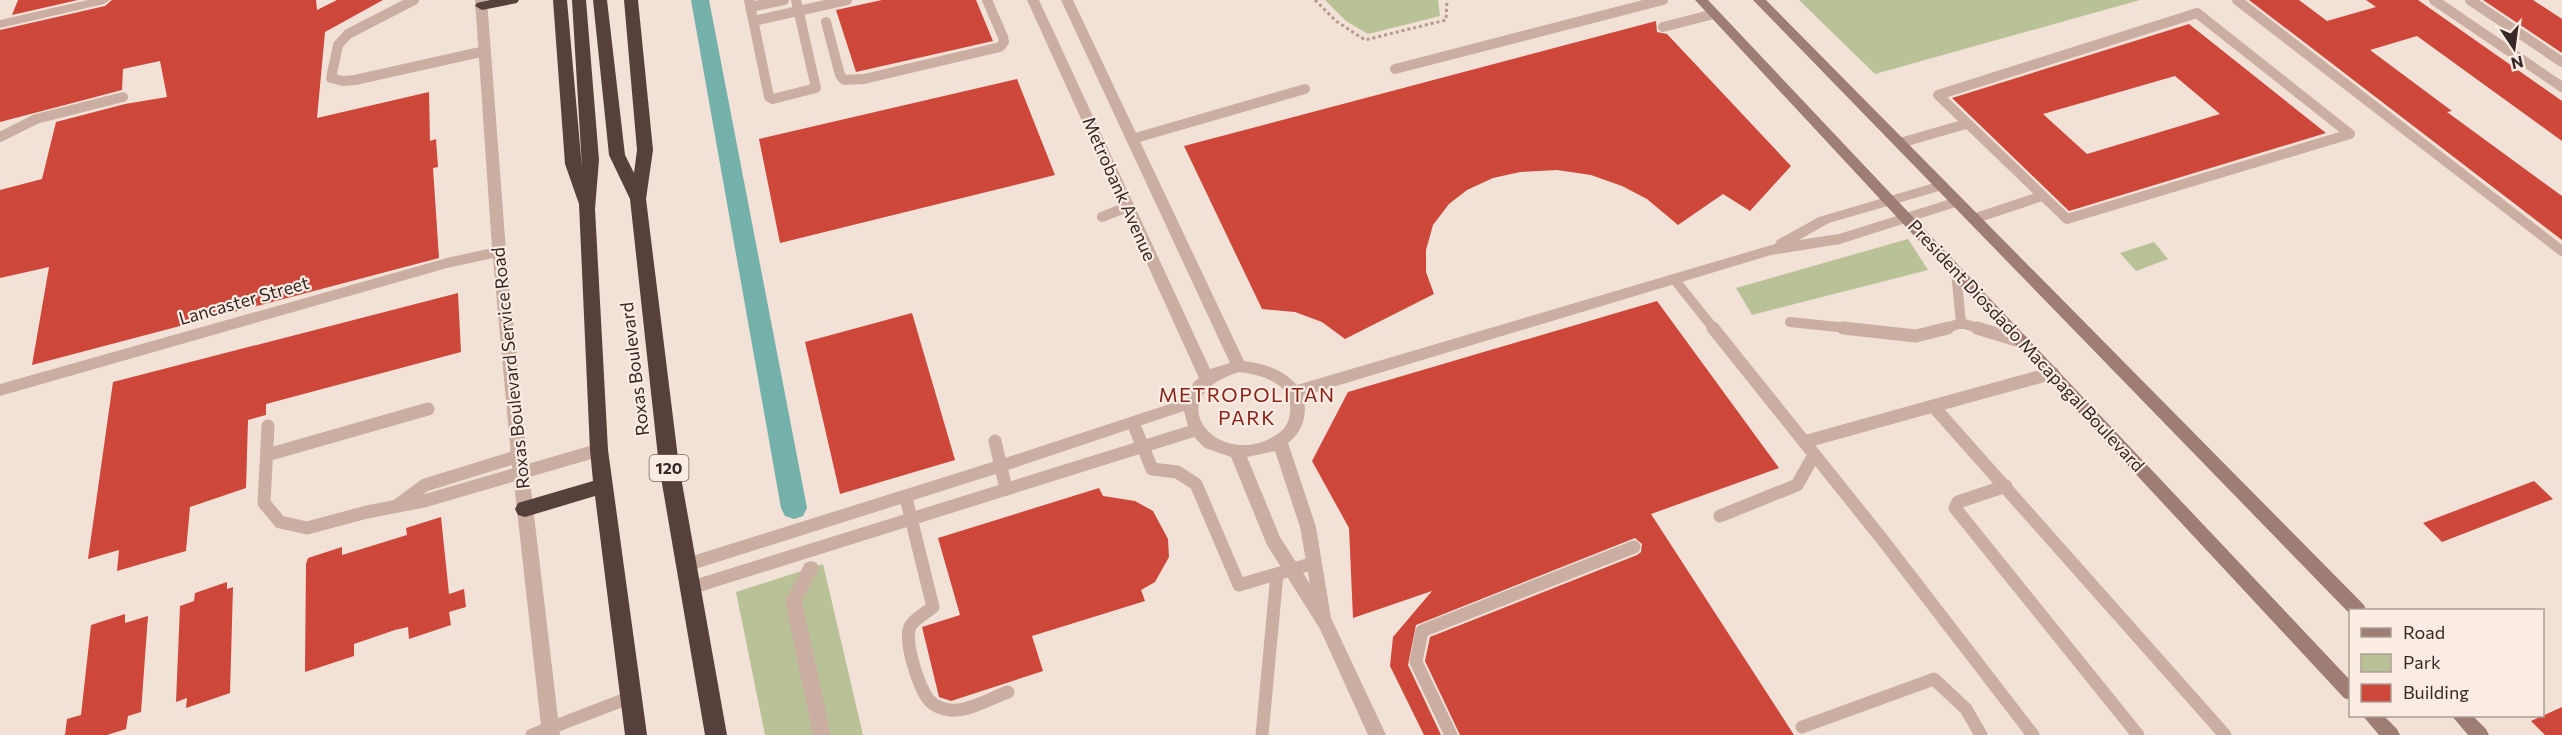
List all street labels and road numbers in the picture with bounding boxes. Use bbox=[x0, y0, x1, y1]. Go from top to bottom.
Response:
street label: Metrobank Avenue bbox=[1078, 113, 1162, 264]
street label: President Diosdado Macapagal Boulevard bbox=[1904, 215, 2150, 476]
street label: Roxas Boulevard Service Road bbox=[486, 246, 534, 490]
street label: Lancaster Street bbox=[176, 271, 312, 329]
street label: Roxas Boulevard bbox=[615, 301, 653, 437]
road number: 120 bbox=[650, 455, 688, 481]

